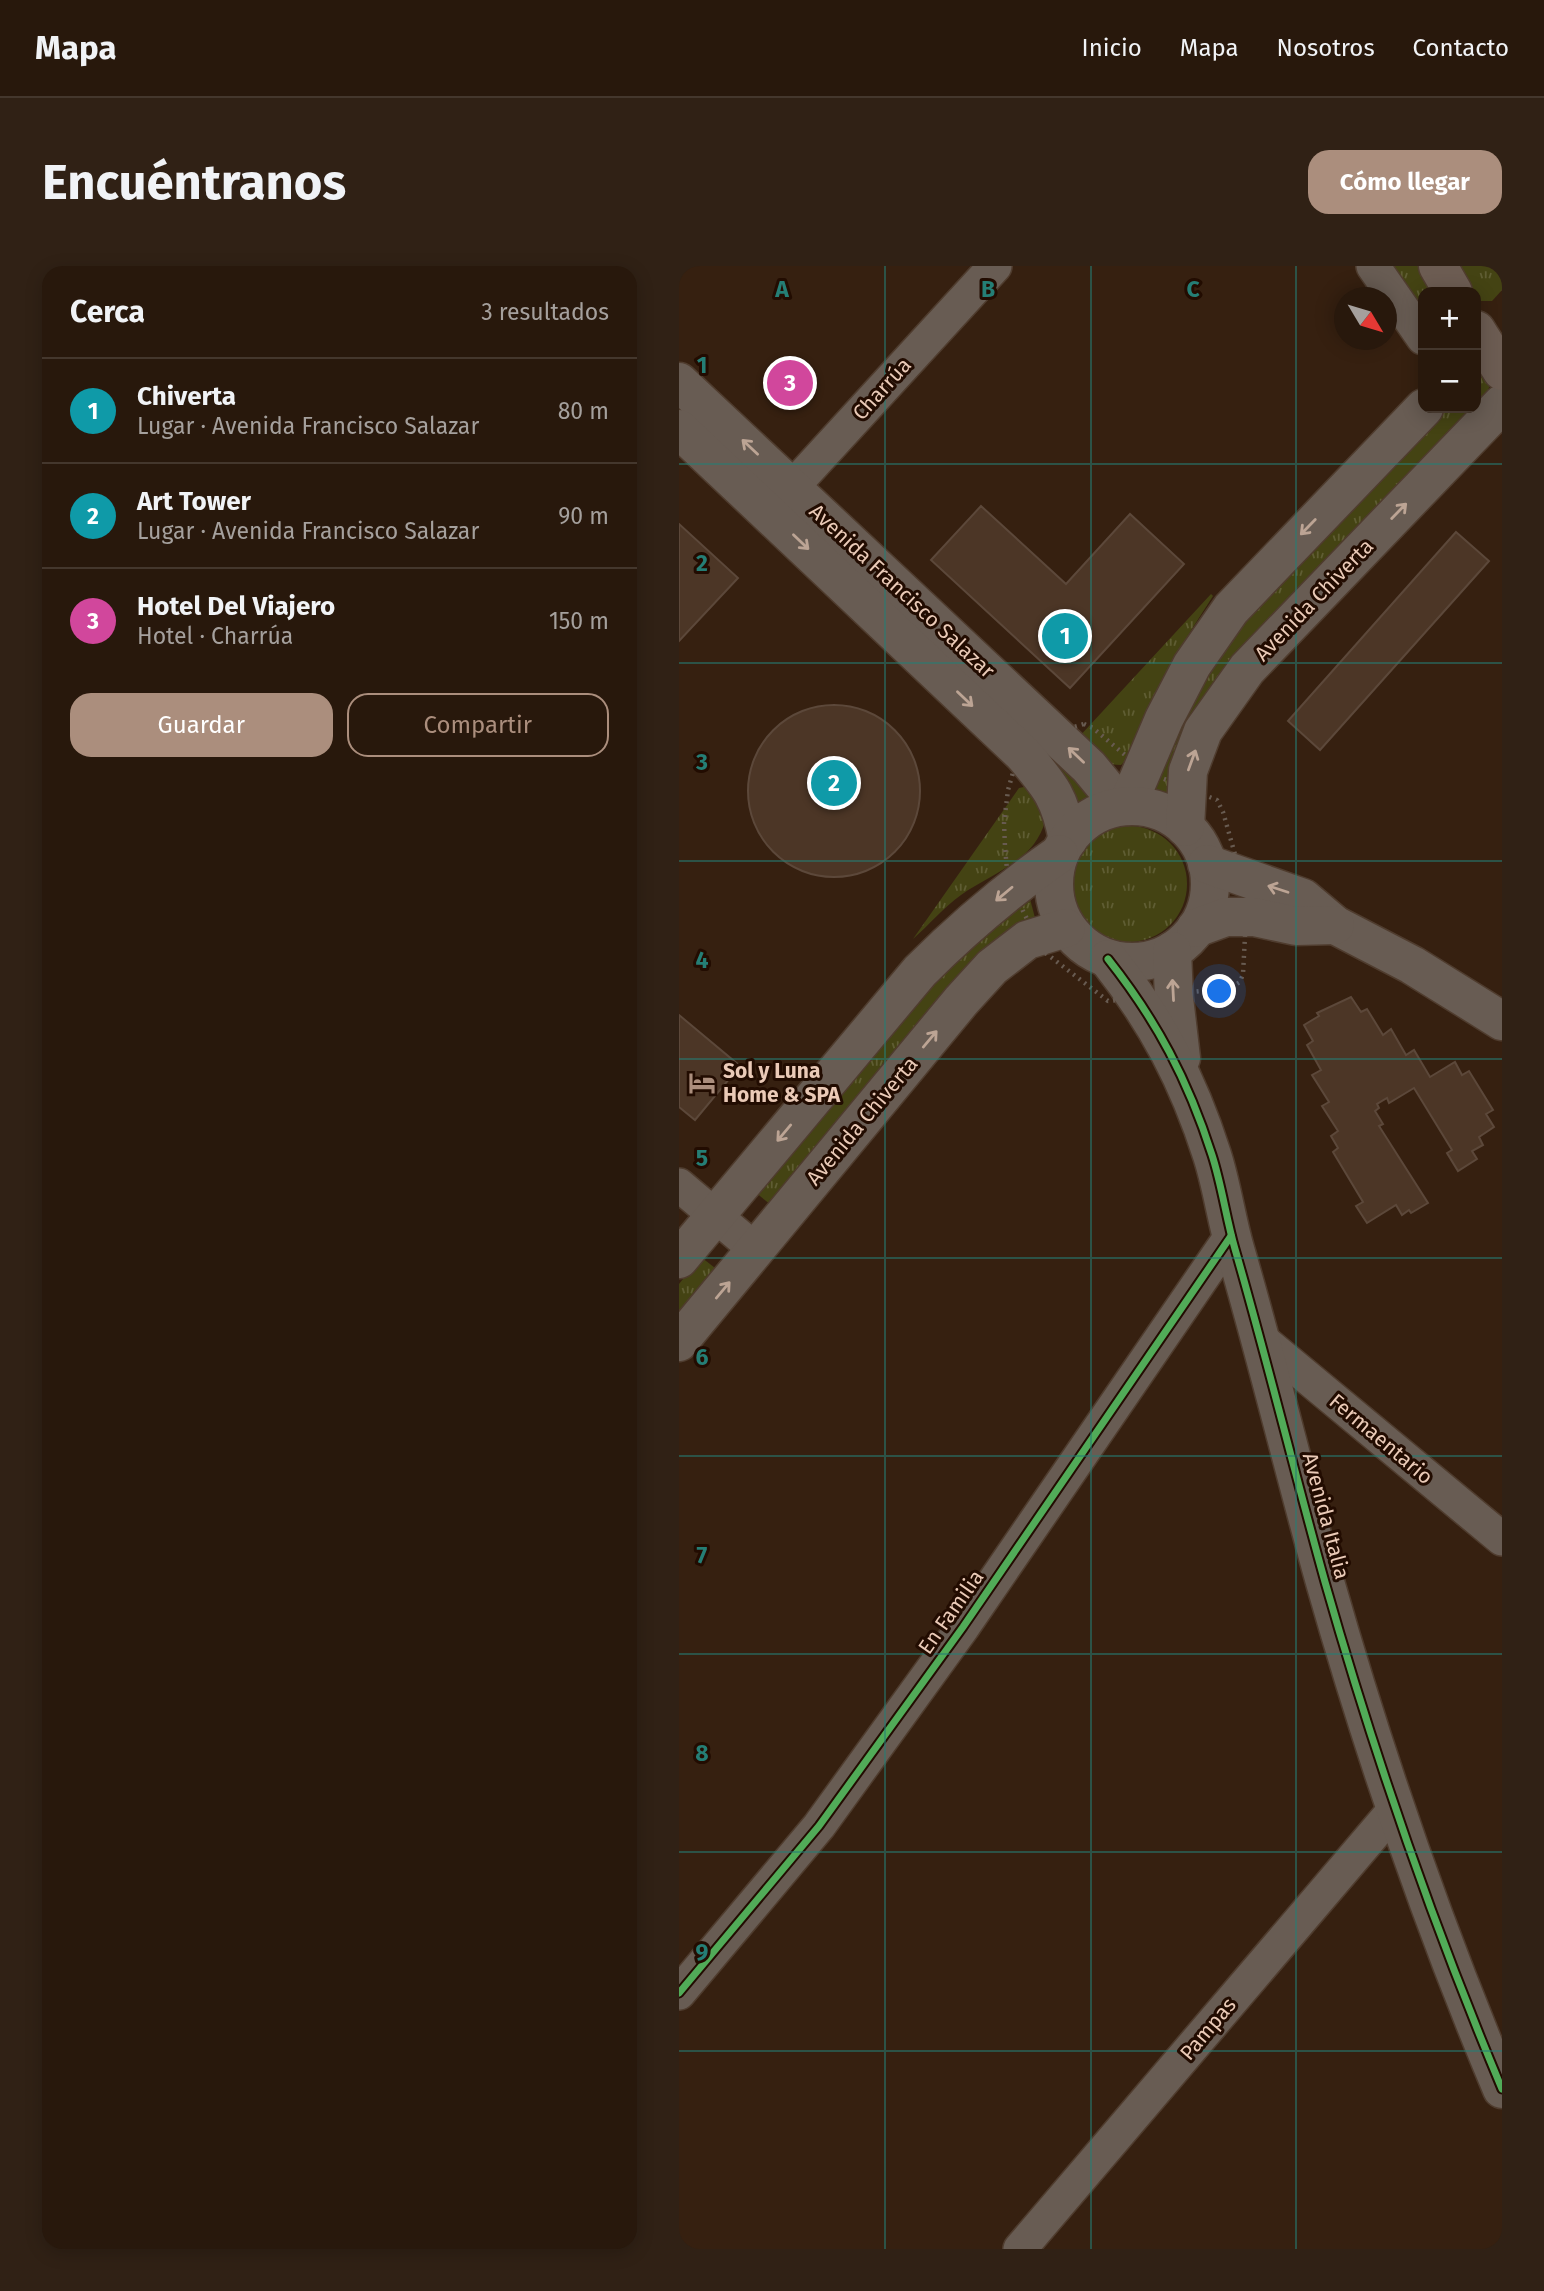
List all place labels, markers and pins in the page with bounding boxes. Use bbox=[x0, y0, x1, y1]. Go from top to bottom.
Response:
pin: 3 bbox=[767, 357, 813, 409]
pin: 1 bbox=[1042, 610, 1088, 662]
pin: 2 bbox=[811, 757, 857, 809]
place label: Sol y Luna Home & SPA bbox=[723, 1058, 841, 1108]
hotel icon: Sol y Luna Home & SPA bbox=[687, 1068, 717, 1098]

